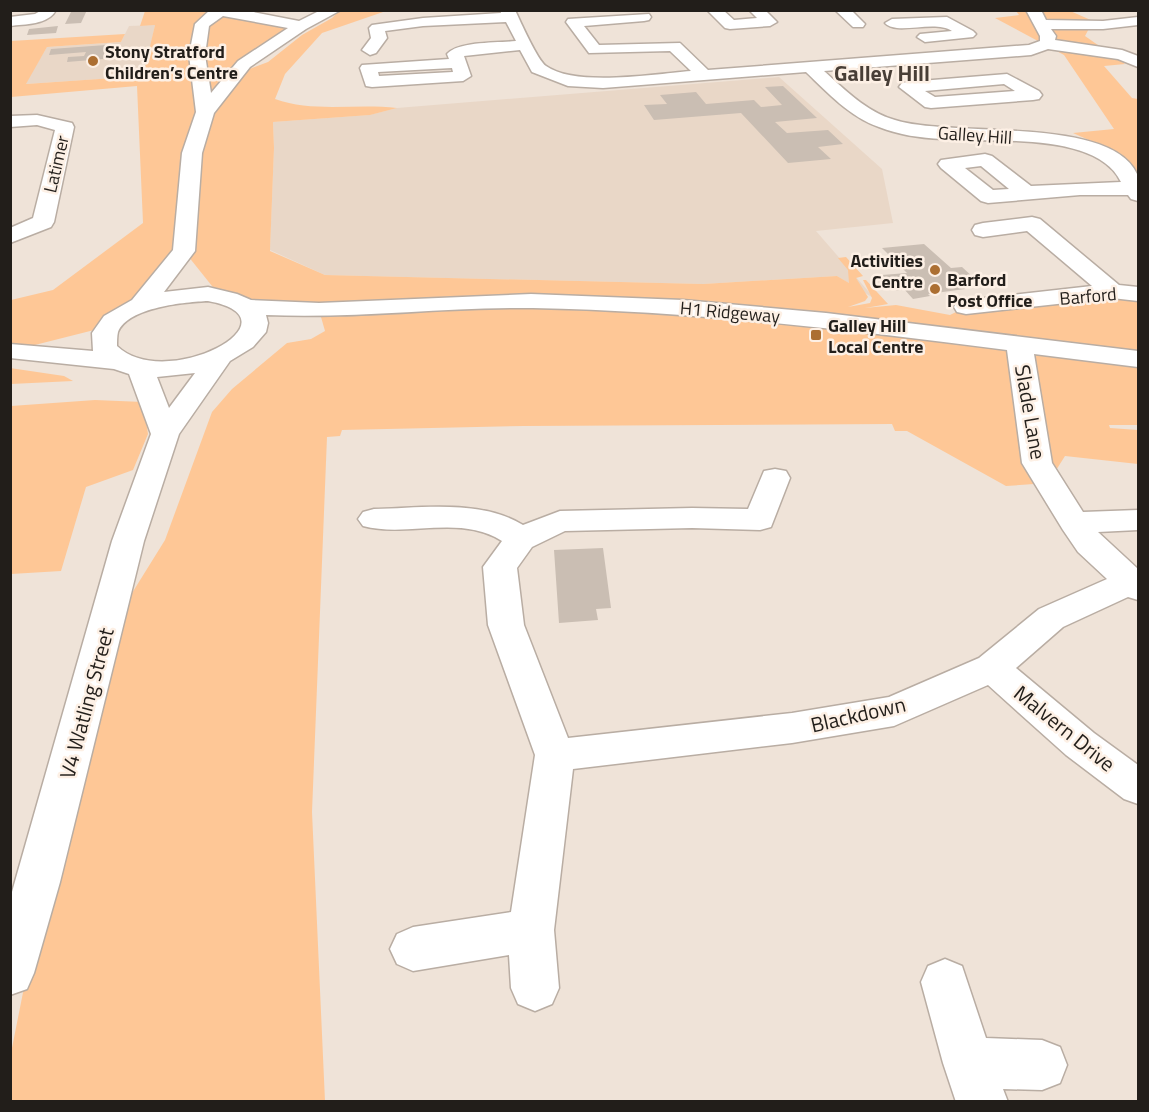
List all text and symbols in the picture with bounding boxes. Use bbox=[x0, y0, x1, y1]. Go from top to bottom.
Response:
place label: Stony Stratford Children’s Centre bbox=[105, 38, 238, 86]
marker: Stony Stratford Children’s Centre bbox=[86, 54, 100, 68]
district label: Galley Hill bbox=[834, 56, 930, 90]
street label: Galley Hill bbox=[937, 119, 1013, 151]
street label: Latimer bbox=[36, 133, 76, 195]
place label: Activities Centre bbox=[851, 247, 923, 295]
marker: Activities Centre bbox=[928, 263, 942, 277]
place label: Barford Post Office bbox=[947, 266, 1033, 314]
street label: Barford bbox=[1058, 280, 1118, 312]
marker: Barford Post Office bbox=[928, 282, 942, 296]
street label: H1 Ridgeway bbox=[679, 294, 781, 330]
place label: Galley Hill Local Centre bbox=[828, 312, 923, 360]
marker: Galley Hill Local Centre bbox=[809, 328, 823, 342]
street label: Slade Lane bbox=[1007, 362, 1055, 462]
street label: V4 Watling Street bbox=[50, 623, 122, 782]
street label: Malvern Drive bbox=[1007, 677, 1123, 779]
street label: Blackdown bbox=[807, 688, 909, 740]

